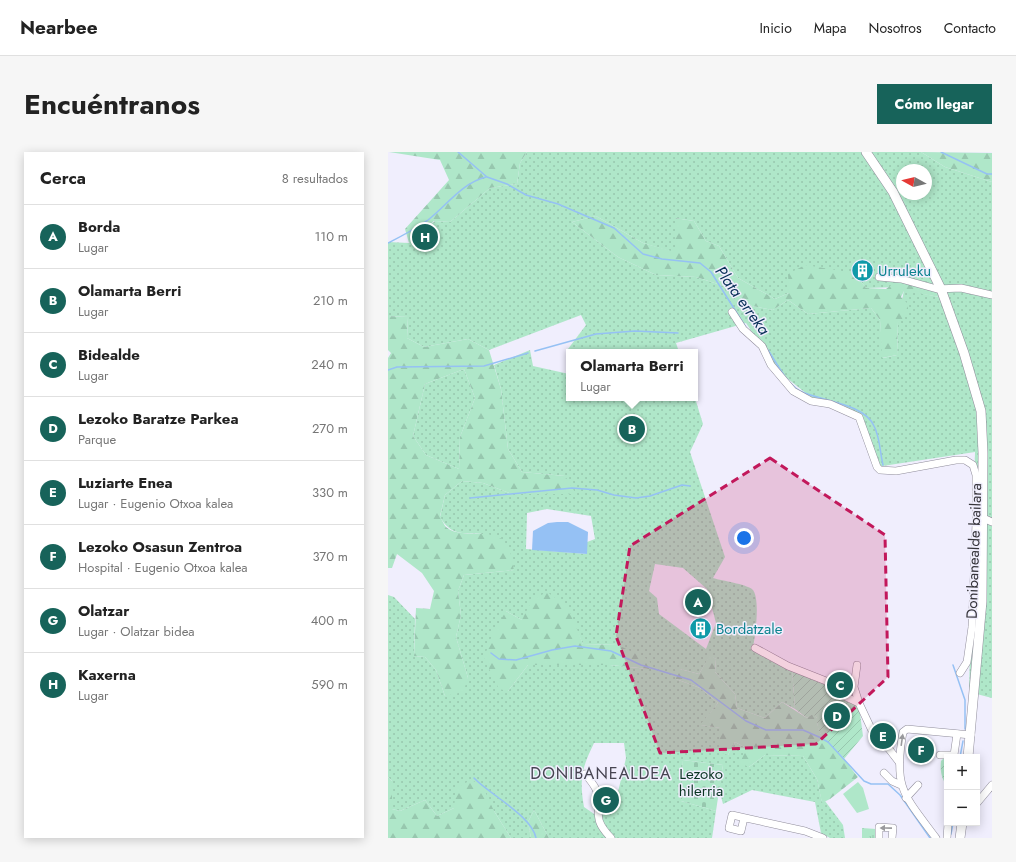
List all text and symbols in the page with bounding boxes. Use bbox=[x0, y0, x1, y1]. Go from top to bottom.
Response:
text: Nearbee bbox=[20, 14, 98, 41]
text: Inicio bbox=[759, 18, 792, 38]
text: Mapa bbox=[814, 18, 847, 38]
text: Nosotros bbox=[869, 18, 922, 38]
text: Contacto bbox=[944, 18, 996, 38]
text: Encuéntranos bbox=[24, 84, 200, 125]
button: Cómo llegar bbox=[877, 84, 992, 124]
north arrow bbox=[896, 164, 932, 200]
text: Cerca bbox=[40, 166, 86, 190]
text: 8 resultados bbox=[282, 169, 348, 188]
text: Borda bbox=[78, 216, 120, 238]
pin: H bbox=[412, 222, 438, 252]
text: A bbox=[48, 227, 58, 246]
text: 110 m bbox=[314, 227, 348, 246]
text: Lugar bbox=[78, 238, 109, 257]
building icon: Urruleku bbox=[850, 258, 876, 284]
place label: Urruleku bbox=[878, 260, 931, 282]
water label: Plata erreka bbox=[710, 261, 776, 340]
text: Olamarta Berri bbox=[78, 280, 181, 302]
text: B bbox=[49, 291, 57, 310]
text: 210 m bbox=[313, 291, 348, 310]
text: Lugar bbox=[78, 302, 109, 321]
text: Bidealde bbox=[78, 344, 140, 366]
popup bbox=[566, 349, 698, 401]
text: C bbox=[48, 355, 58, 374]
text: 240 m bbox=[311, 355, 348, 374]
text: Olamarta Berri bbox=[580, 355, 684, 377]
text: Lugar bbox=[78, 366, 109, 385]
text: Lugar bbox=[580, 377, 611, 396]
text: Lezoko Baratze Parkea bbox=[78, 408, 239, 430]
pin: B bbox=[619, 414, 645, 444]
text: D bbox=[48, 419, 58, 438]
text: 270 m bbox=[312, 419, 348, 438]
text: Parque bbox=[78, 430, 116, 449]
text: Luziarte Enea bbox=[78, 472, 173, 494]
text: E bbox=[49, 483, 57, 502]
text: 330 m bbox=[312, 483, 348, 502]
street label: Donibanealde bailara bbox=[961, 483, 987, 619]
text: Lugar · Eugenio Otxoa kalea bbox=[78, 494, 233, 513]
your location bbox=[734, 528, 754, 548]
text: Lezoko Osasun Zentroa bbox=[78, 536, 242, 558]
text: F bbox=[49, 547, 57, 566]
text: 370 m bbox=[312, 547, 348, 566]
text: Hospital · Eugenio Otxoa kalea bbox=[78, 558, 248, 577]
pin: A bbox=[685, 587, 711, 617]
text: Olatzar bbox=[78, 600, 129, 622]
text: G bbox=[48, 611, 58, 630]
text: 400 m bbox=[311, 611, 348, 630]
building icon: Bordatzale bbox=[687, 616, 713, 642]
place label: Bordatzale bbox=[716, 618, 783, 640]
text: Lugar · Olatzar bidea bbox=[78, 622, 195, 641]
text: Kaxerna bbox=[78, 664, 136, 686]
pin: C bbox=[827, 670, 853, 700]
text: H bbox=[48, 675, 58, 694]
text: 590 m bbox=[311, 675, 348, 694]
text: Lugar bbox=[78, 686, 109, 705]
pin: D bbox=[824, 701, 850, 731]
pin: E bbox=[870, 721, 896, 751]
one-way arrow bbox=[899, 734, 905, 746]
pin: F bbox=[908, 735, 934, 765]
map controls bbox=[944, 754, 980, 826]
button: + bbox=[944, 754, 980, 790]
district label: DONIBANEALDEA bbox=[530, 762, 672, 785]
park label: Lezoko hilerria bbox=[679, 763, 723, 802]
pin: G bbox=[593, 785, 619, 815]
button: − bbox=[944, 790, 980, 826]
one-way arrow bbox=[879, 825, 892, 831]

